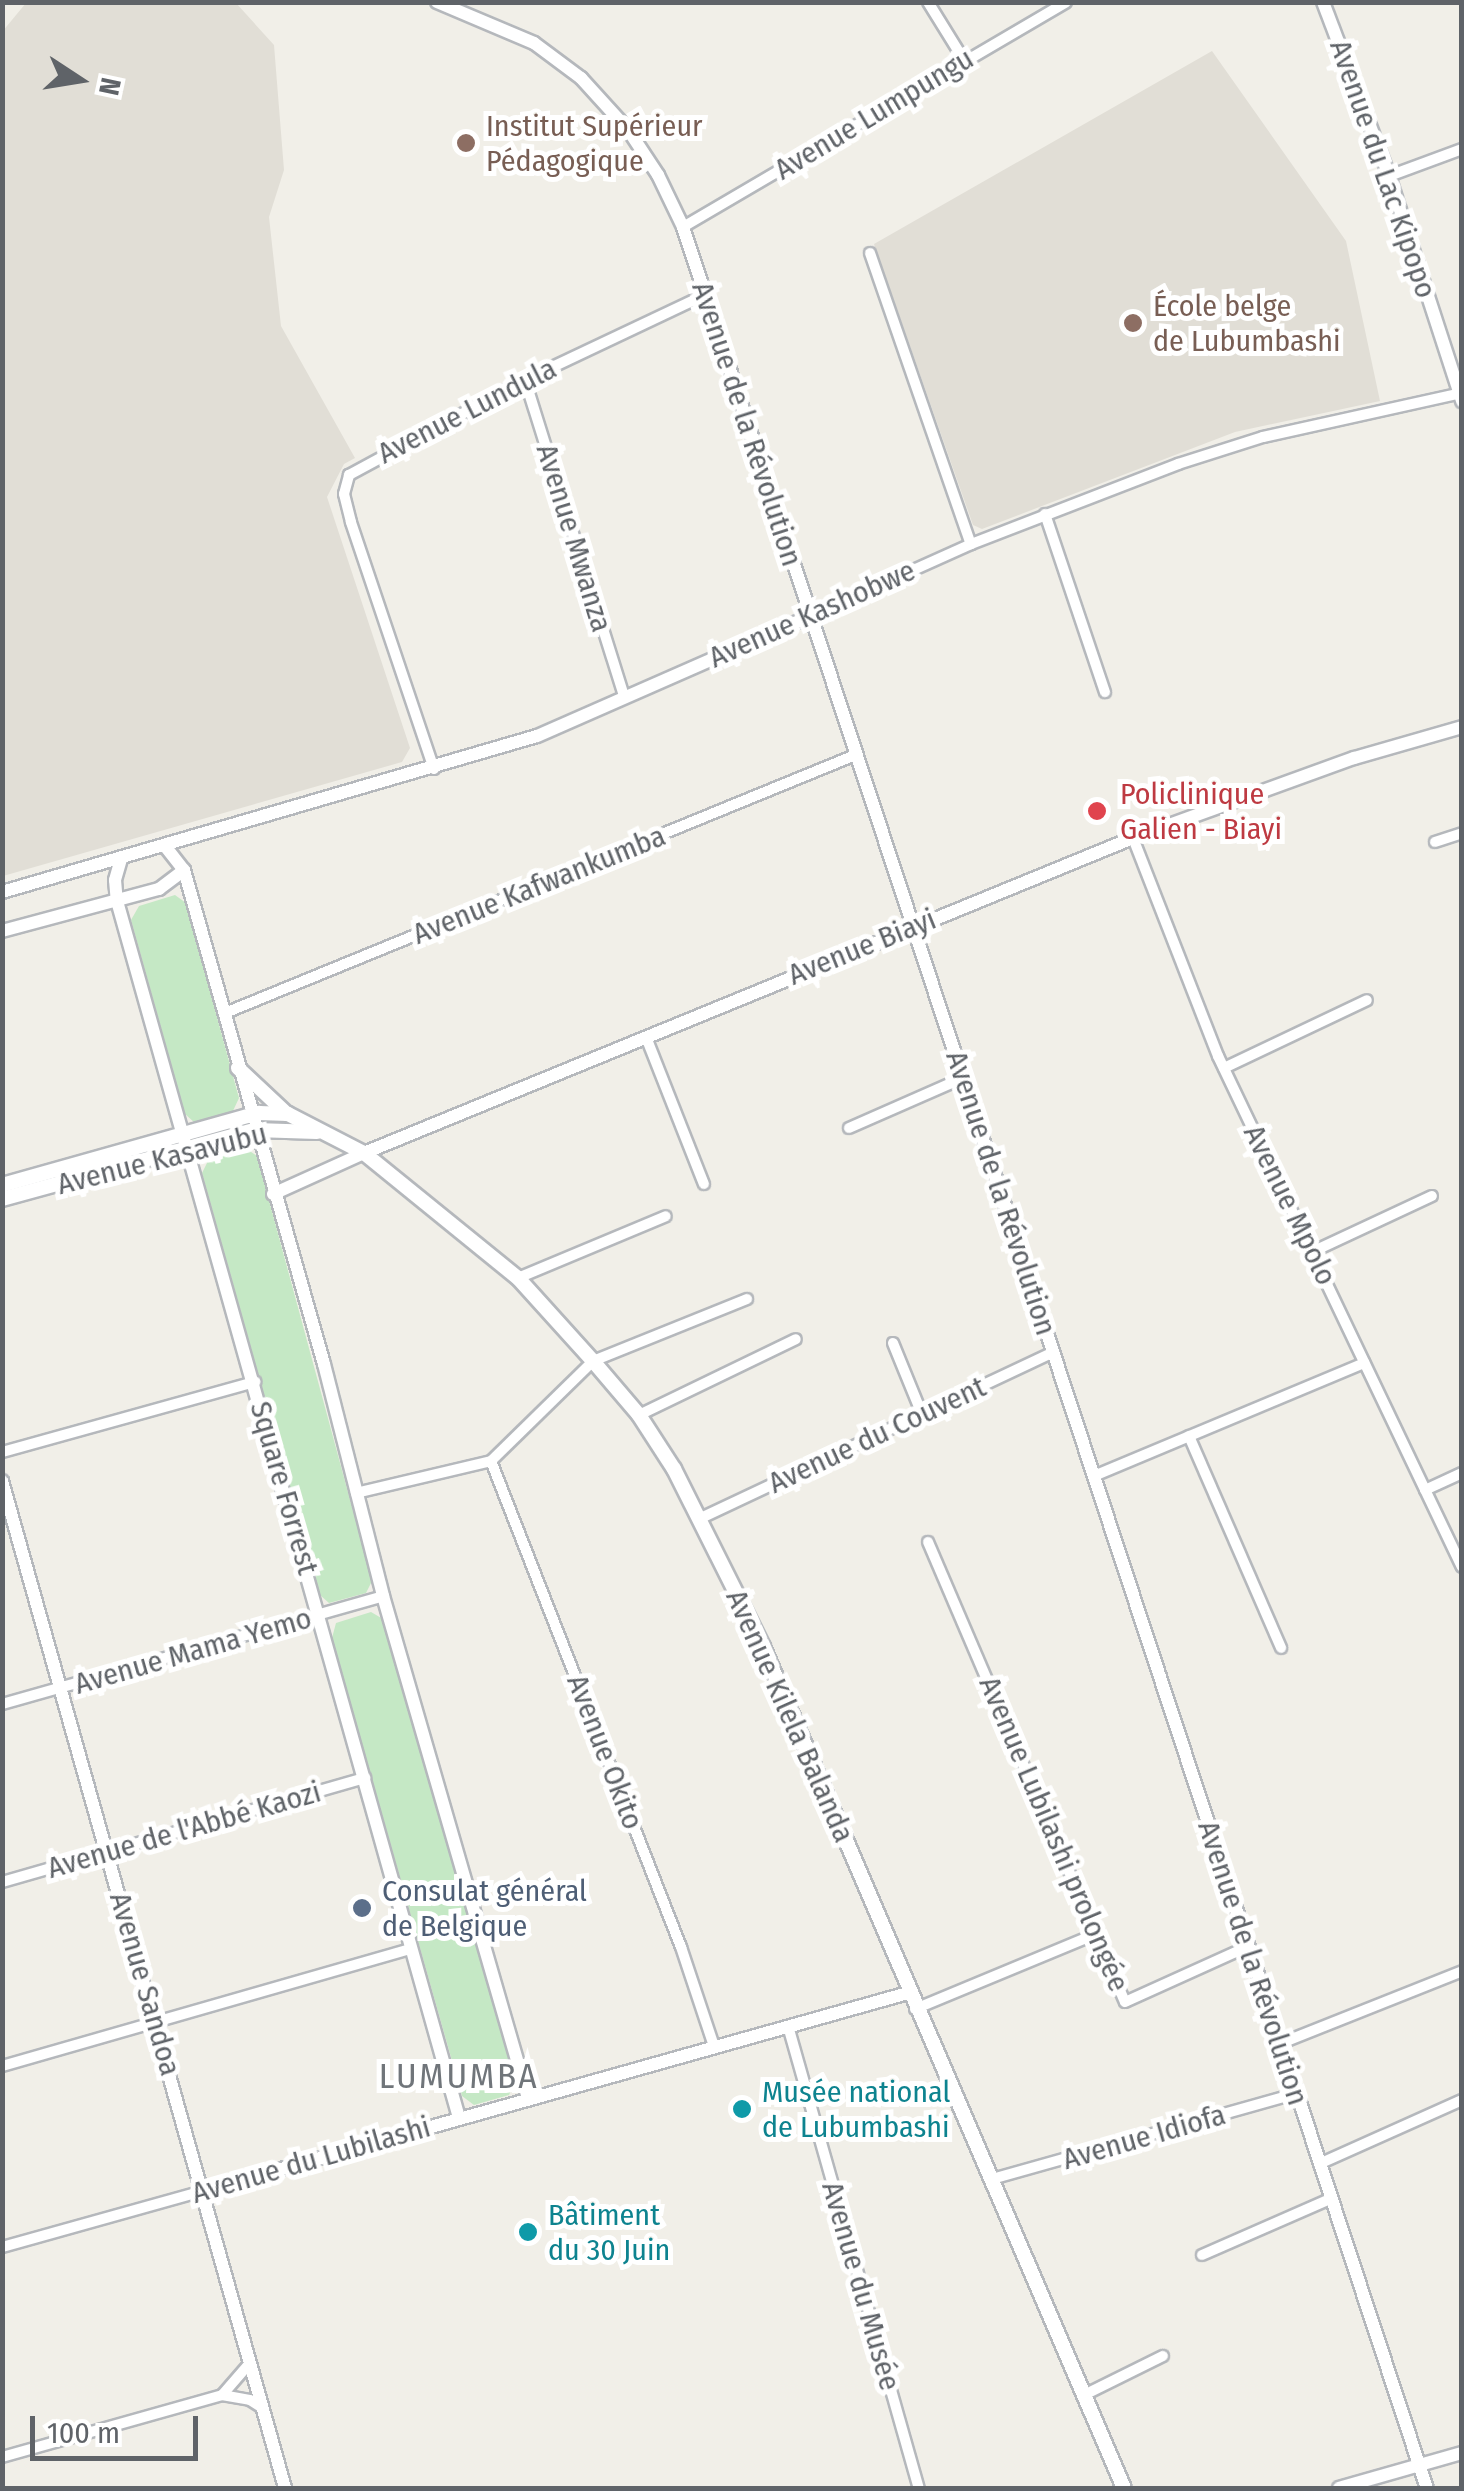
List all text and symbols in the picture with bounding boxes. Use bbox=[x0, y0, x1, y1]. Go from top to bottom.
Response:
north arrow bbox=[30, 30, 130, 130]
street label: Avenue du Lac Kipopo bbox=[1322, 35, 1444, 303]
street label: Avenue Lumpungu bbox=[768, 40, 980, 188]
text: N bbox=[92, 75, 128, 98]
place label: Institut Supérieur Pédagogique bbox=[486, 108, 703, 178]
marker: Institut Supérieur Pédagogique bbox=[455, 132, 477, 154]
street label: Avenue de la Révolution bbox=[684, 277, 810, 571]
place label: École belge de Lubumbashi bbox=[1153, 288, 1341, 358]
marker: École belge de Lubumbashi bbox=[1122, 312, 1144, 334]
street label: Avenue Lundula bbox=[372, 351, 562, 471]
street label: Avenue Mwanza bbox=[528, 440, 620, 636]
street label: Avenue Kashobwe bbox=[703, 552, 921, 676]
place label: Policlinique Galien - Biayi bbox=[1120, 776, 1282, 846]
marker: Policlinique Galien - Biayi bbox=[1084, 798, 1110, 824]
street label: Avenue Kafwankumba bbox=[407, 818, 671, 952]
street label: Avenue Biayi bbox=[783, 901, 941, 993]
street label: Avenue de la Révolution bbox=[938, 1046, 1064, 1340]
street label: Avenue Kasavubu bbox=[53, 1116, 271, 1202]
street label: Avenue Mpolo bbox=[1236, 1119, 1344, 1291]
street label: Avenue du Couvent bbox=[763, 1369, 991, 1501]
street label: Square Forrest bbox=[242, 1397, 326, 1579]
street label: Avenue Kilela Balanda bbox=[718, 1584, 862, 1848]
street label: Avenue Mama Yemo bbox=[70, 1600, 316, 1702]
street label: Avenue Okito bbox=[559, 1670, 651, 1834]
street label: Avenue Lubilashi prolongée bbox=[971, 1671, 1137, 1997]
street label: Avenue de l'Abbé Kaozi bbox=[43, 1774, 325, 1886]
street label: Avenue de la Révolution bbox=[1190, 1816, 1316, 2110]
place label: Consulat général de Belgique bbox=[382, 1873, 587, 1944]
street label: Avenue Sandoa bbox=[102, 1888, 188, 2080]
marker: Consulat général de Belgique bbox=[351, 1897, 373, 1919]
district label: LUMUMBA bbox=[379, 2055, 539, 2097]
place label: Musée national de Lubumbashi bbox=[762, 2074, 950, 2144]
street label: Avenue Idiofa bbox=[1058, 2097, 1230, 2177]
marker: Musée national de Lubumbashi bbox=[731, 2098, 753, 2120]
street label: Avenue du Lubilashi bbox=[188, 2109, 434, 2211]
street label: Avenue du Musée bbox=[814, 2177, 908, 2395]
place label: Bâtiment du 30 Juin bbox=[548, 2197, 670, 2268]
marker: Bâtiment du 30 Juin bbox=[517, 2221, 539, 2243]
scale bar bbox=[35, 2396, 202, 2458]
text: 100 m bbox=[47, 2415, 120, 2451]

